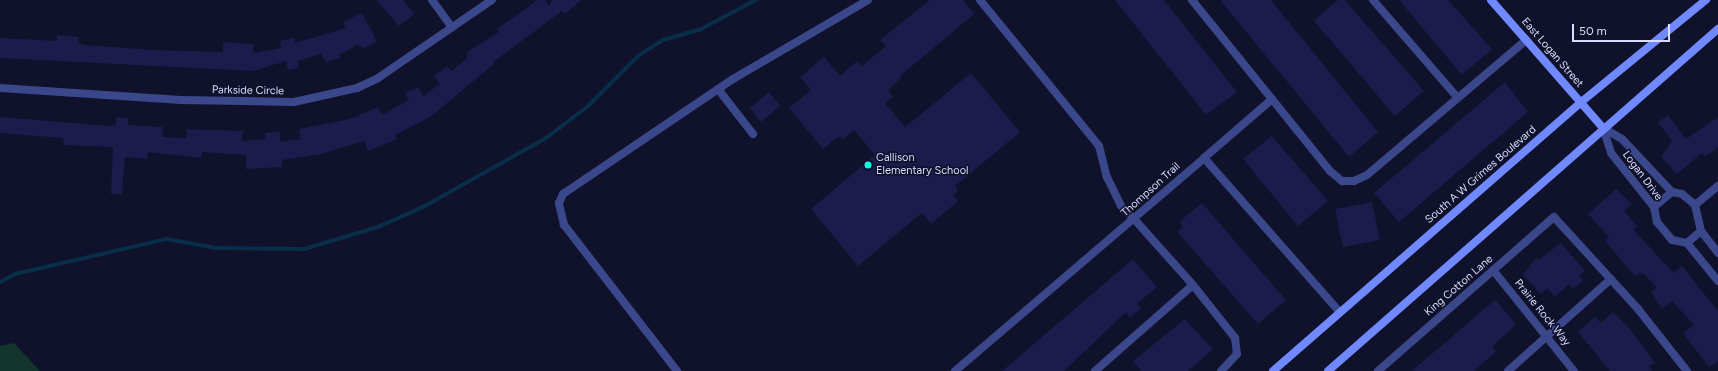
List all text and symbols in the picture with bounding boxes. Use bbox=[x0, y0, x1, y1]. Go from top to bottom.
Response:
street label: East Logan Street bbox=[1518, 15, 1586, 91]
scale bar bbox=[1574, 16, 1672, 42]
text: 50 m bbox=[1579, 24, 1607, 38]
street label: Parkside Circle bbox=[212, 84, 284, 98]
street label: South A W Grimes Boulevard bbox=[1423, 123, 1539, 227]
street label: Logan Drive bbox=[1619, 149, 1665, 203]
place label: Callison Elementary School bbox=[876, 152, 968, 178]
marker: Callison Elementary School bbox=[863, 160, 873, 170]
street label: Thompson Trail bbox=[1119, 160, 1183, 220]
street label: King Cotton Lane bbox=[1422, 253, 1496, 319]
street label: Prairie Rock Way bbox=[1511, 277, 1573, 349]

